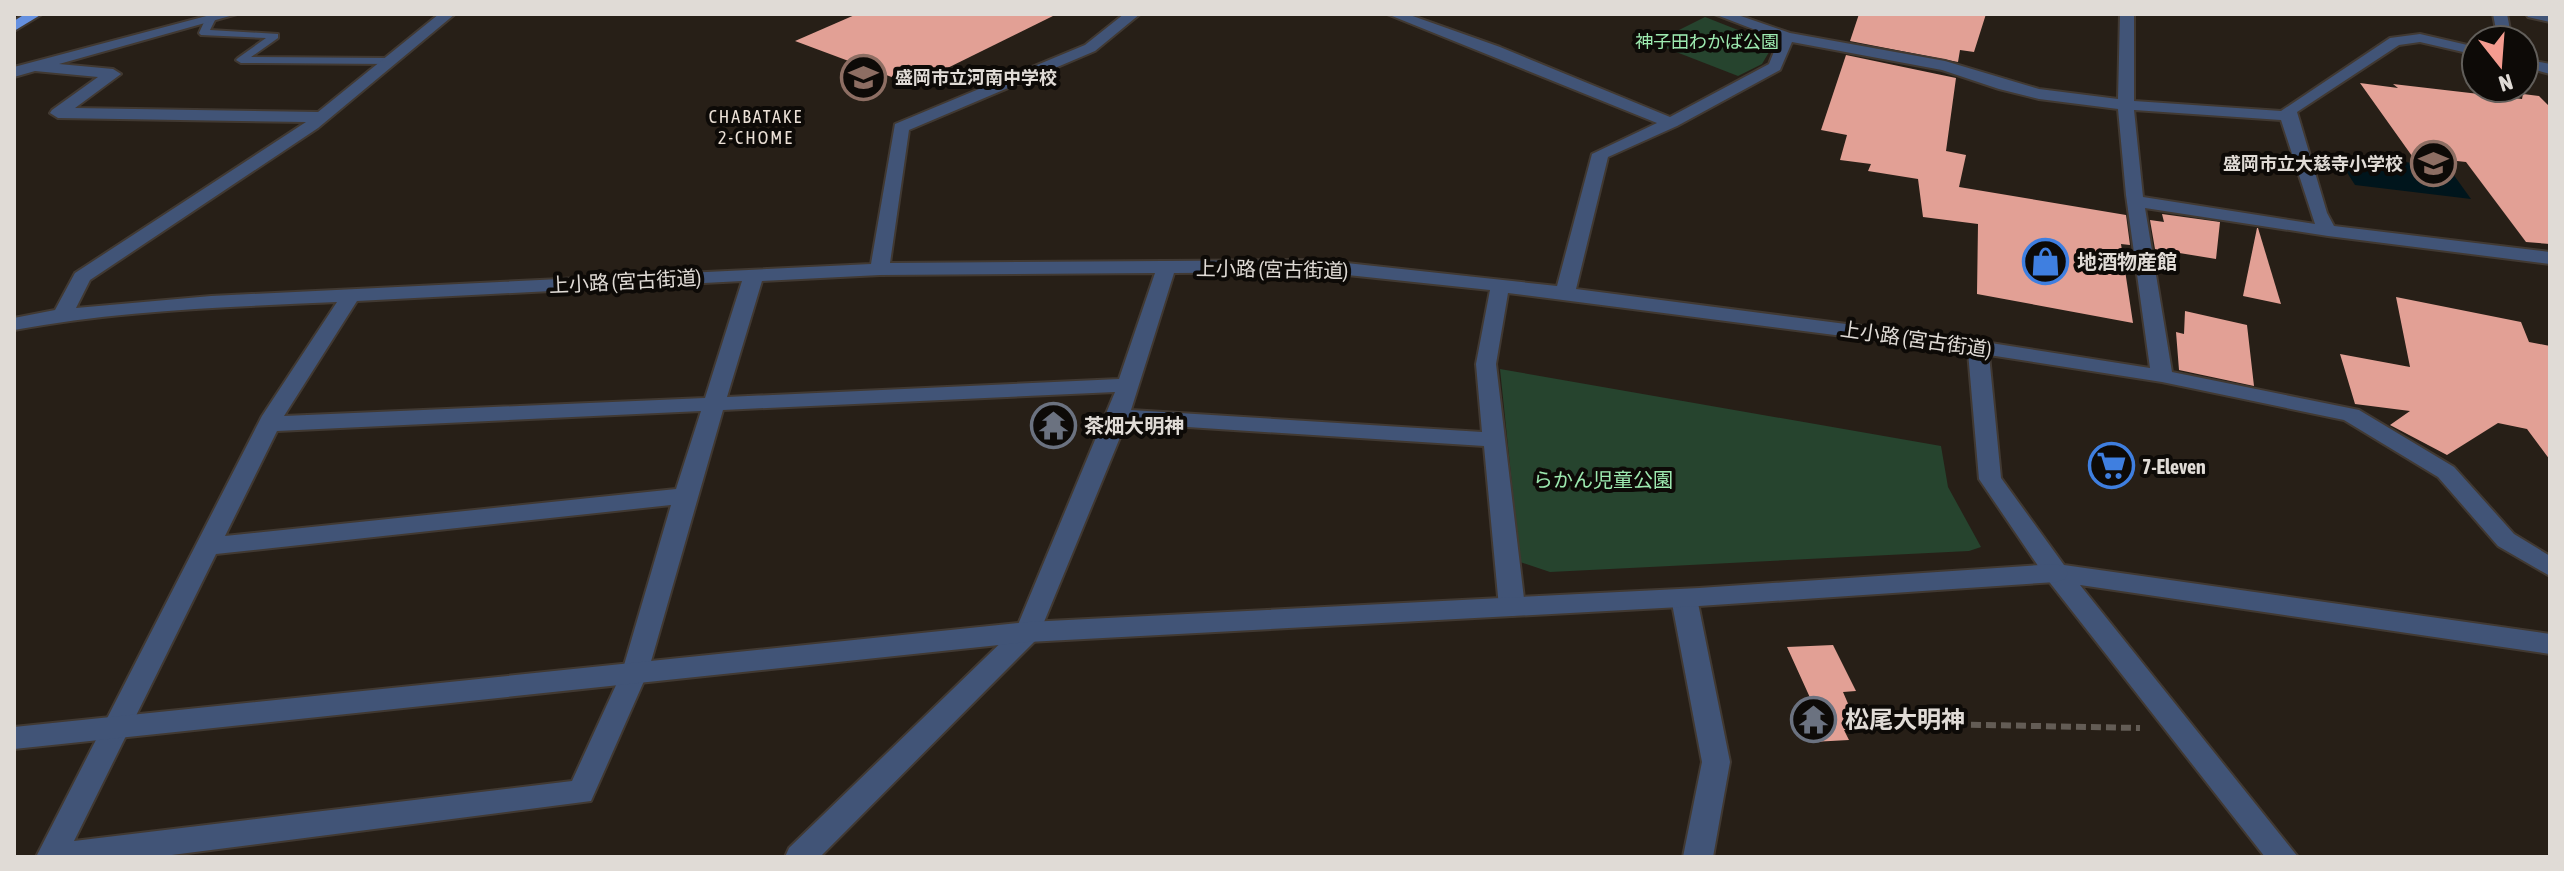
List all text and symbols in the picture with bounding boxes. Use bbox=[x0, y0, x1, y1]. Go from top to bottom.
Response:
north arrow bbox=[2460, 24, 2540, 104]
park label: 神子田わかば公園 bbox=[1635, 31, 1779, 52]
school or university icon: 盛岡市立河南中学校 bbox=[840, 53, 888, 101]
place label: 盛岡市立河南中学校 bbox=[895, 67, 1057, 88]
text: N bbox=[2496, 69, 2516, 97]
district label: CHABATAKE 2-CHOME bbox=[709, 106, 803, 148]
school or university icon: 盛岡市立大慈寺小学校 bbox=[2410, 139, 2458, 187]
place label: 盛岡市立大慈寺小学校 bbox=[2223, 153, 2403, 174]
shop icon: 地酒物産館 bbox=[2022, 237, 2070, 285]
place label: 地酒物産館 bbox=[2077, 250, 2177, 273]
street label: 上小路 (宮古街道) bbox=[1196, 256, 1348, 282]
street label: 上小路 (宮古街道) bbox=[548, 266, 702, 296]
street label: 上小路 (宮古街道) bbox=[1839, 317, 1993, 361]
temple icon: 茶畑大明神 bbox=[1029, 401, 1077, 449]
place label: 茶畑大明神 bbox=[1084, 414, 1184, 437]
supermarket icon: 7-Eleven bbox=[2087, 442, 2135, 490]
place label: 7-Eleven bbox=[2142, 455, 2206, 478]
park label: らかん児童公園 bbox=[1533, 468, 1673, 491]
temple icon: 松尾大明神 bbox=[1790, 695, 1838, 743]
place label: 松尾大明神 bbox=[1845, 706, 1965, 733]

